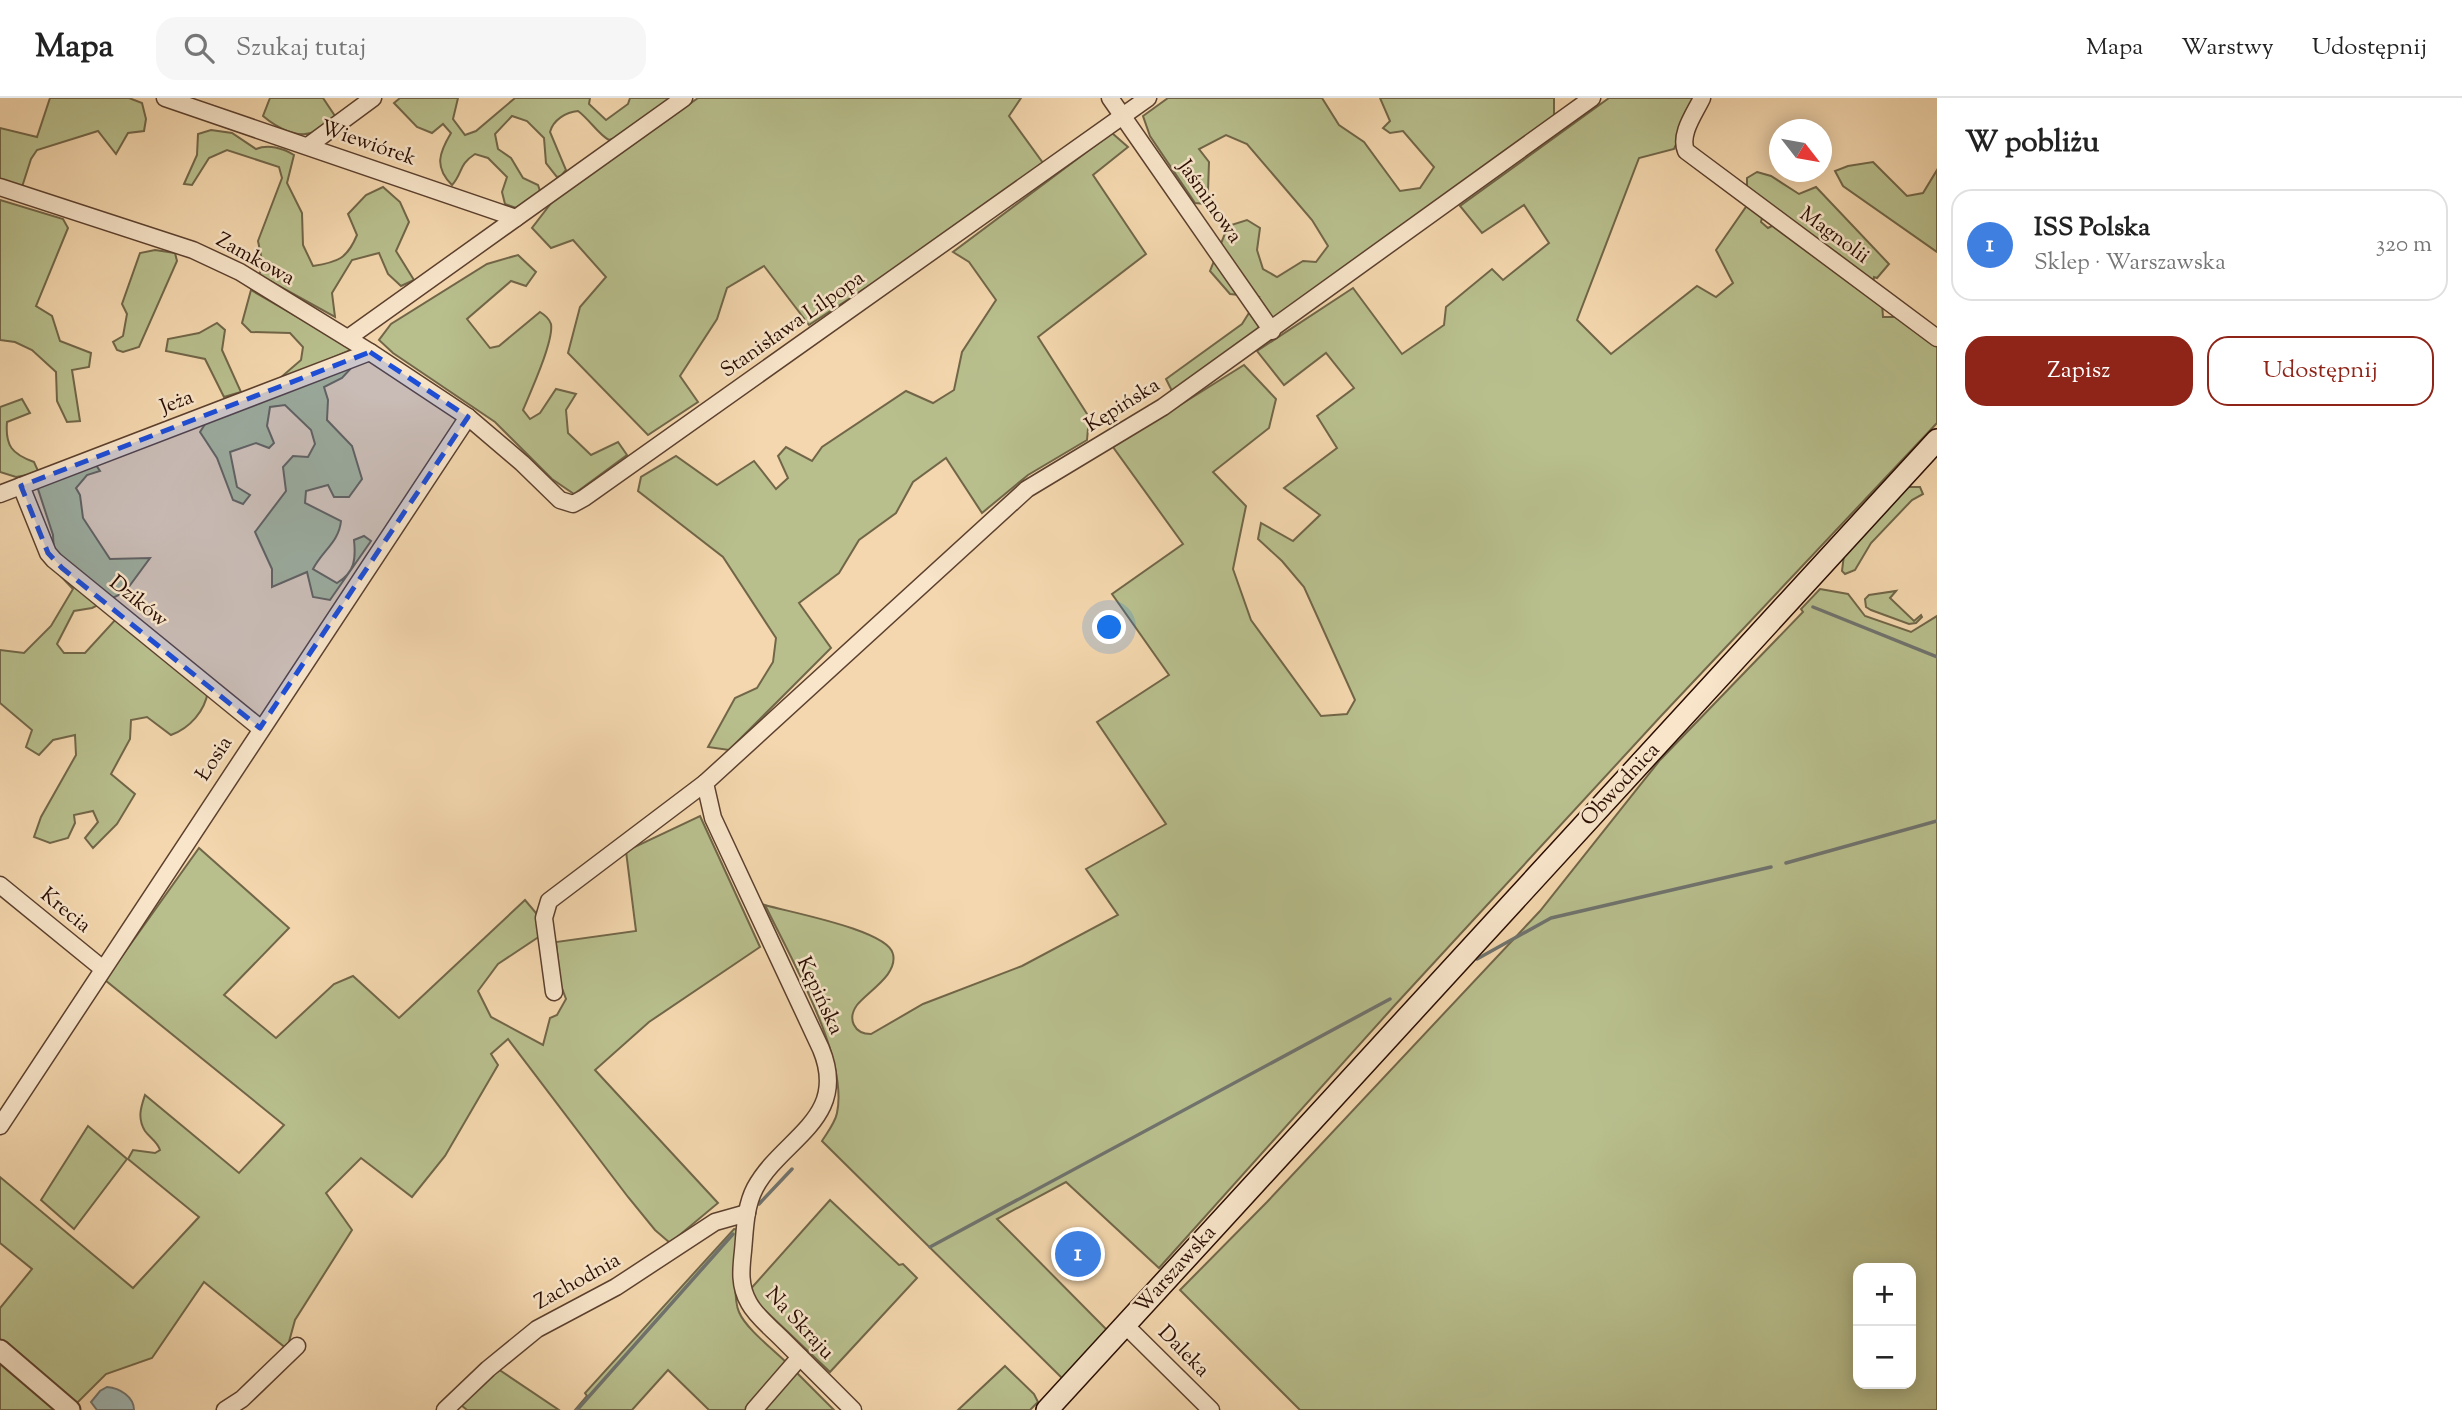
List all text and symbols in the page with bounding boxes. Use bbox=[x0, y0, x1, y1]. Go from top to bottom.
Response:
search box bbox=[156, 17, 646, 80]
text: Mapa bbox=[35, 24, 114, 72]
icon: search bbox=[180, 29, 218, 67]
text: Szukaj tutaj bbox=[236, 30, 366, 67]
text: Mapa bbox=[2086, 31, 2143, 65]
text: Warstwy bbox=[2181, 31, 2274, 65]
text: Udostępnij bbox=[2312, 31, 2427, 65]
street label: Wiewiórek bbox=[316, 114, 420, 175]
north arrow bbox=[1769, 119, 1832, 182]
text: W pobliżu bbox=[1965, 122, 2099, 165]
street label: Jaśminowa bbox=[1169, 153, 1249, 250]
street label: Magnolii bbox=[1793, 200, 1875, 272]
text: ISS Polska bbox=[2034, 210, 2150, 247]
street label: Zamkowa bbox=[210, 226, 300, 294]
text: 1 bbox=[1986, 229, 1994, 262]
text: 320 m bbox=[2376, 229, 2432, 262]
text: Sklep · Warszawska bbox=[2034, 247, 2226, 280]
street label: Stanisława Lilpopa bbox=[715, 264, 871, 386]
button: Zapisz bbox=[1965, 336, 2193, 406]
button: Udostępnij bbox=[2207, 336, 2434, 406]
street label: Kępińska bbox=[1080, 371, 1167, 441]
street label: Jeża bbox=[155, 383, 198, 423]
street label: Dzików bbox=[102, 569, 174, 635]
your location bbox=[1092, 610, 1126, 644]
street label: Łosia bbox=[189, 730, 241, 787]
street label: Obwodnica bbox=[1574, 736, 1668, 834]
street label: Krecia bbox=[33, 881, 97, 941]
street label: Kępińska bbox=[788, 952, 850, 1040]
street label: Warszawska bbox=[1128, 1219, 1224, 1321]
pin: 1 bbox=[1055, 1228, 1101, 1280]
street label: Zachodnia bbox=[530, 1246, 627, 1318]
map controls bbox=[1853, 1263, 1916, 1389]
button: + bbox=[1853, 1263, 1916, 1326]
street label: Na Skraju bbox=[757, 1281, 841, 1367]
street label: Daleka bbox=[1150, 1319, 1216, 1385]
button: − bbox=[1853, 1326, 1916, 1389]

